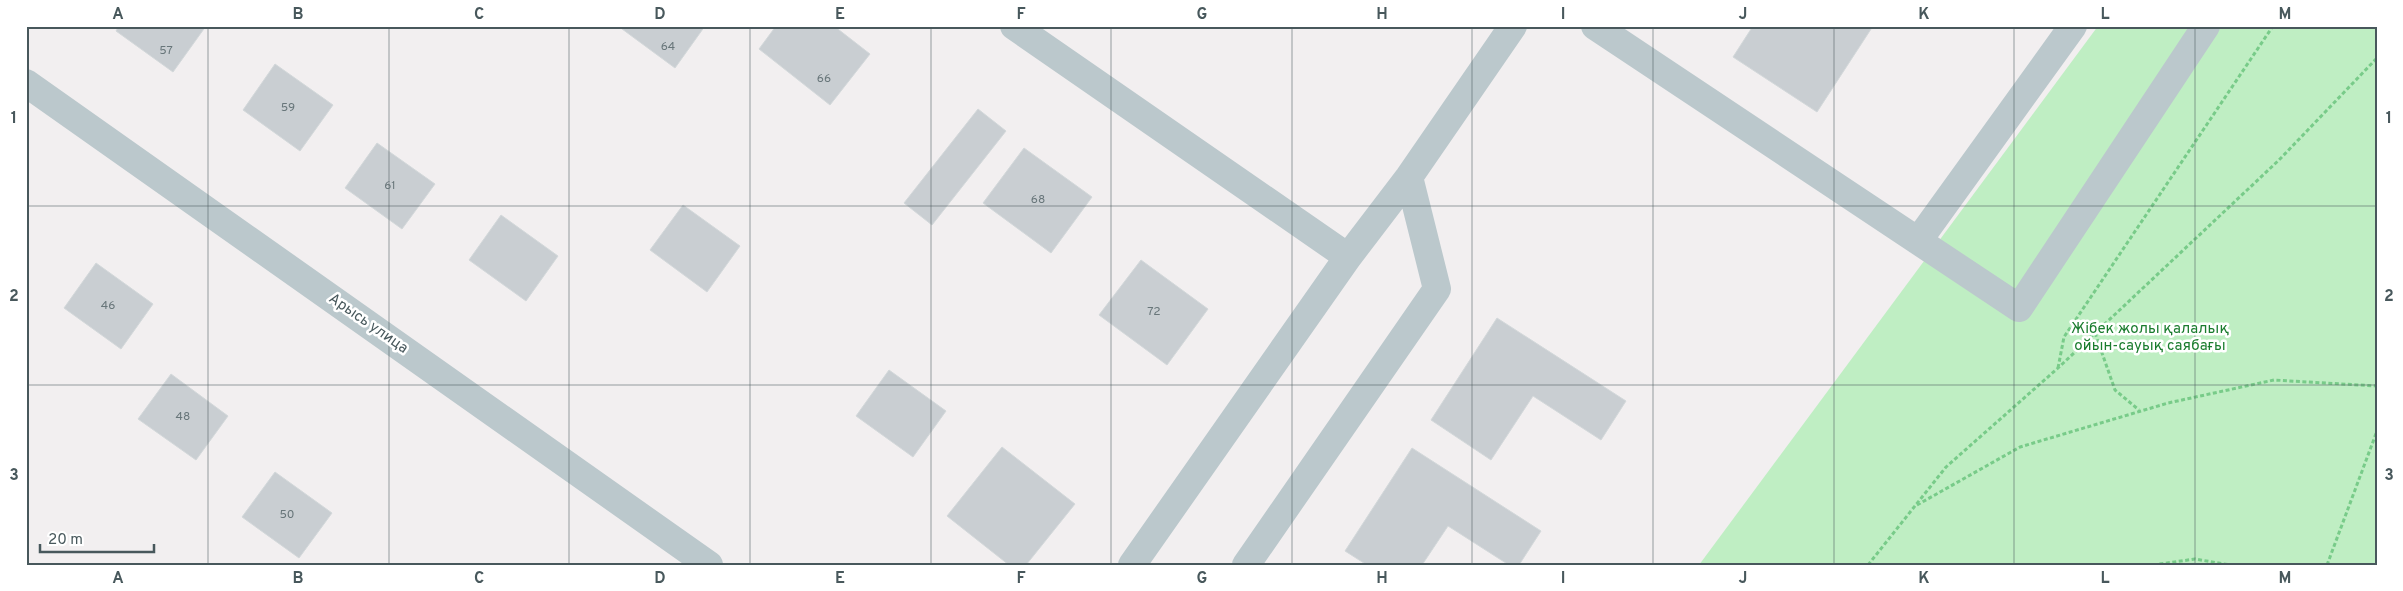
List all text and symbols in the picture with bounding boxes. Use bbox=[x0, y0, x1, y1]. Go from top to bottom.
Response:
text: A bbox=[112, 5, 124, 25]
text: B bbox=[292, 5, 304, 25]
text: C bbox=[474, 5, 484, 25]
text: D bbox=[654, 5, 666, 25]
text: E bbox=[835, 5, 845, 25]
text: F bbox=[1016, 5, 1026, 25]
text: G bbox=[1197, 5, 1207, 25]
text: H bbox=[1376, 5, 1388, 25]
text: I bbox=[1561, 5, 1565, 25]
text: J bbox=[1739, 5, 1747, 25]
text: K bbox=[1918, 5, 1930, 25]
text: L bbox=[2100, 5, 2110, 25]
text: M bbox=[2279, 5, 2291, 25]
house number: 64 bbox=[661, 39, 675, 55]
house number: 57 bbox=[159, 43, 173, 59]
house number: 66 bbox=[817, 71, 831, 87]
house number: 59 bbox=[281, 100, 295, 116]
text: 1 bbox=[11, 109, 17, 129]
text: 1 bbox=[2386, 109, 2392, 129]
house number: 61 bbox=[384, 178, 396, 194]
house number: 68 bbox=[1031, 192, 1045, 208]
text: 2 bbox=[9, 287, 19, 307]
text: 2 bbox=[2384, 287, 2394, 307]
street label: Арысь улица bbox=[325, 290, 411, 358]
house number: 46 bbox=[101, 298, 115, 314]
house number: 72 bbox=[1147, 304, 1161, 320]
park label: Жібек жолы қалалық ойын-сауық саябағы bbox=[2071, 320, 2229, 356]
house number: 48 bbox=[176, 409, 190, 425]
text: 3 bbox=[9, 466, 19, 486]
text: 3 bbox=[2384, 466, 2394, 486]
house number: 50 bbox=[279, 507, 295, 523]
scale bar bbox=[40, 521, 154, 553]
text: 20 m bbox=[48, 531, 83, 550]
text: A bbox=[112, 569, 124, 589]
text: B bbox=[292, 569, 304, 589]
text: C bbox=[474, 569, 484, 589]
text: D bbox=[654, 569, 666, 589]
text: E bbox=[835, 569, 845, 589]
text: F bbox=[1016, 569, 1026, 589]
text: G bbox=[1197, 569, 1207, 589]
text: H bbox=[1376, 569, 1388, 589]
text: I bbox=[1561, 569, 1565, 589]
text: J bbox=[1739, 569, 1747, 589]
text: K bbox=[1918, 569, 1930, 589]
text: L bbox=[2100, 569, 2110, 589]
text: M bbox=[2279, 569, 2291, 589]

